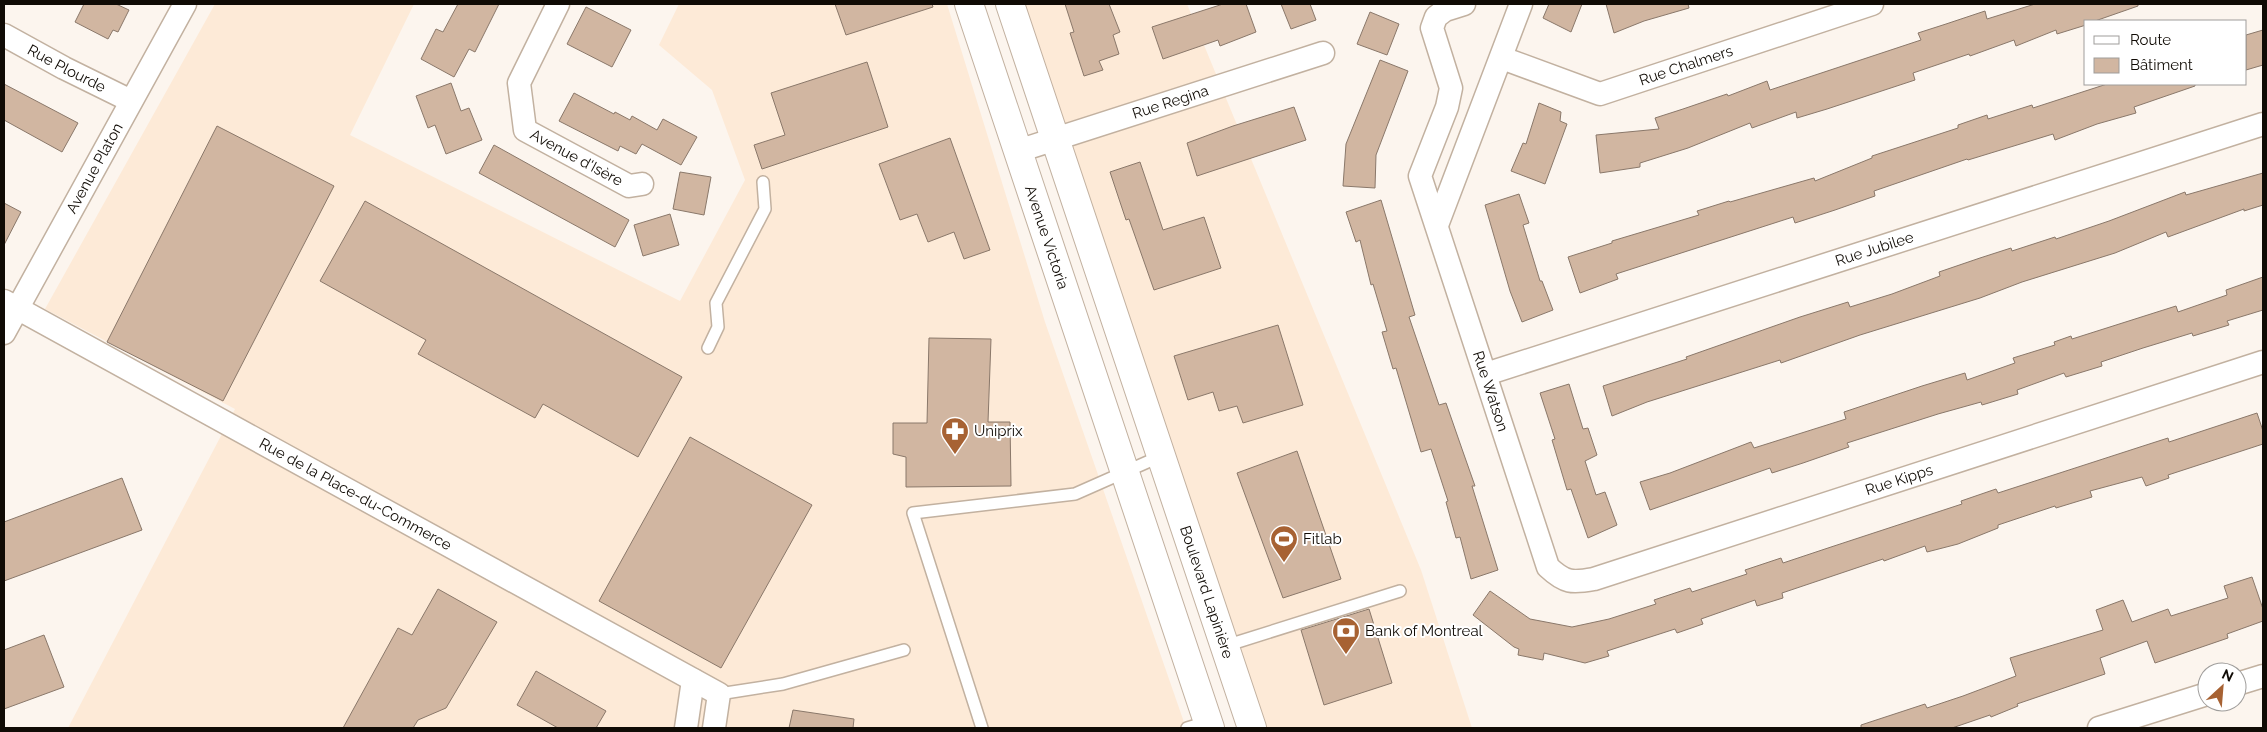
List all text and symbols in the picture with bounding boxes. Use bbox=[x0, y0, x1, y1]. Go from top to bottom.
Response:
legend bbox=[2084, 20, 2247, 85]
text: Route bbox=[2130, 31, 2171, 49]
street label: Rue Plourde bbox=[24, 41, 109, 96]
street label: Rue Chalmers bbox=[1637, 42, 1735, 89]
text: Bâtiment bbox=[2130, 56, 2193, 74]
street label: Rue Regina bbox=[1130, 81, 1211, 123]
street label: Avenue Platon bbox=[62, 120, 127, 217]
street label: Avenue d'Isère bbox=[527, 126, 626, 190]
street label: Avenue Victoria bbox=[1021, 183, 1072, 292]
street label: Rue Jubilee bbox=[1833, 228, 1916, 270]
street label: Rue Watson bbox=[1469, 349, 1512, 434]
pharmacy icon: Uniprix bbox=[940, 416, 970, 455]
place label: Uniprix bbox=[974, 422, 1023, 440]
street label: Rue de la Place-du-Commerce bbox=[256, 434, 455, 554]
street label: Rue Kipps bbox=[1863, 461, 1935, 499]
street label: Boulevard Lapinière bbox=[1176, 523, 1237, 661]
sports icon: Fitlab bbox=[1269, 524, 1299, 563]
place label: Fitlab bbox=[1303, 530, 1342, 548]
bank icon: Bank of Montreal bbox=[1331, 616, 1361, 655]
place label: Bank of Montreal bbox=[1365, 622, 1484, 640]
north arrow bbox=[2197, 662, 2247, 712]
text: N bbox=[2219, 666, 2236, 685]

